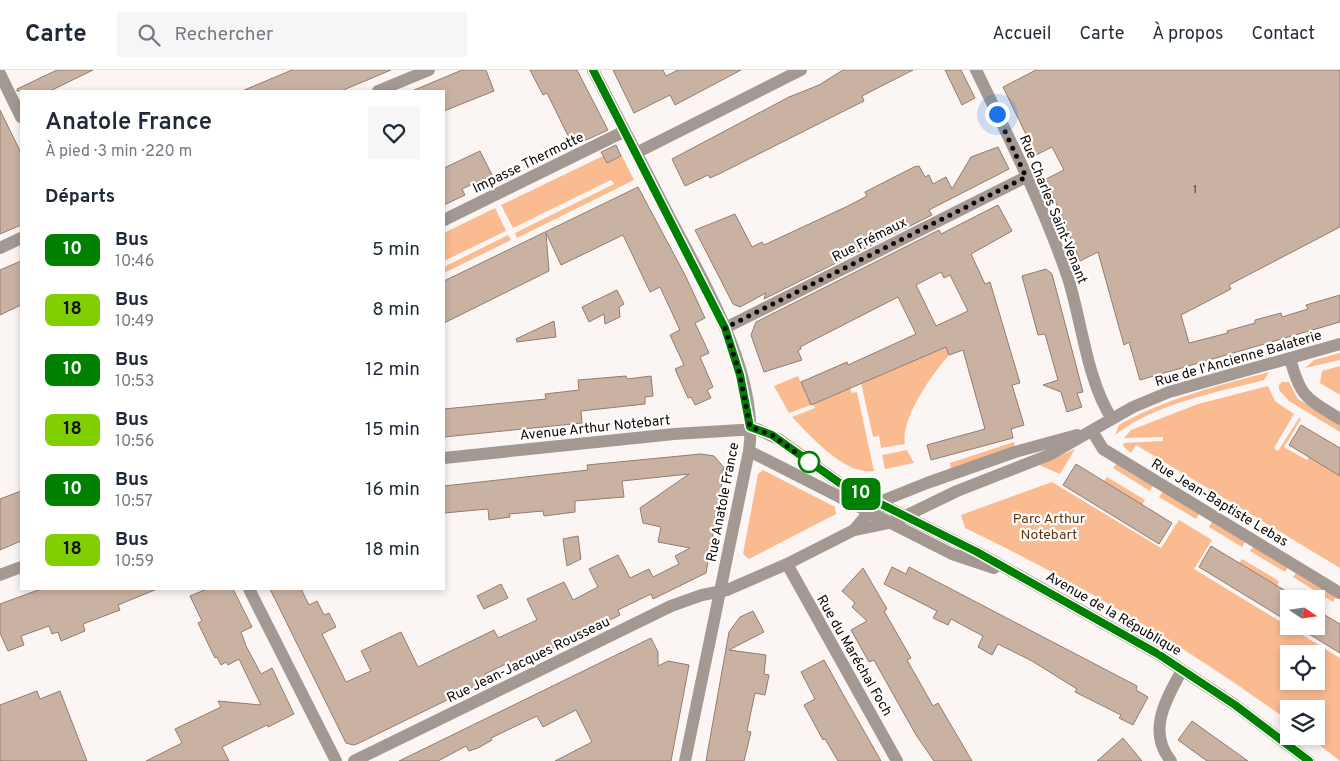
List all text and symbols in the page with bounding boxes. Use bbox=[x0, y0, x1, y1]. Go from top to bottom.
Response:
search box bbox=[117, 12, 467, 57]
text: Carte bbox=[25, 20, 87, 50]
icon: search bbox=[135, 21, 163, 49]
text: Rechercher bbox=[175, 23, 273, 47]
text: Accueil bbox=[992, 23, 1051, 46]
text: Carte bbox=[1079, 23, 1124, 46]
text: À propos bbox=[1152, 23, 1223, 46]
text: Contact bbox=[1251, 23, 1315, 46]
your location bbox=[985, 102, 1010, 127]
button: heart bbox=[368, 107, 420, 159]
text: Anatole France bbox=[45, 108, 212, 138]
street label: Impasse Thermotte bbox=[470, 129, 587, 198]
street label: Rue Charles Saint-Venant bbox=[1015, 133, 1090, 286]
text: À pied · 3 min · 220 m bbox=[45, 142, 192, 162]
house number: 1 bbox=[1193, 183, 1197, 197]
text: Départs bbox=[45, 185, 115, 209]
street label: Rue Frémaux bbox=[829, 214, 910, 266]
text: Bus bbox=[115, 228, 149, 252]
text: 10 bbox=[63, 238, 82, 261]
text: 5 min bbox=[372, 238, 420, 262]
text: 10:46 bbox=[115, 252, 154, 272]
text: Bus bbox=[115, 288, 149, 312]
text: 18 bbox=[63, 298, 82, 321]
text: 8 min bbox=[372, 298, 420, 322]
text: 10:49 bbox=[115, 312, 154, 332]
street label: Rue de l'Ancienne Balaterie bbox=[1153, 327, 1324, 391]
text: Bus bbox=[115, 348, 149, 372]
text: 10 bbox=[63, 358, 82, 381]
text: 12 min bbox=[365, 358, 420, 382]
text: 10:53 bbox=[115, 372, 154, 392]
text: Bus bbox=[115, 408, 149, 432]
street label: Avenue Arthur Notebart bbox=[519, 412, 671, 445]
text: 18 bbox=[63, 418, 82, 441]
text: 15 min bbox=[365, 418, 420, 442]
text: 10:56 bbox=[115, 432, 154, 452]
street label: Rue Anatole France bbox=[704, 441, 743, 564]
unlabelled marker bbox=[798, 451, 820, 473]
street label: Rue Jean-Baptiste Lebas bbox=[1148, 456, 1291, 551]
text: Bus bbox=[115, 468, 149, 492]
text: 10 bbox=[63, 478, 82, 501]
text: 16 min bbox=[365, 478, 420, 502]
line badge: 10 bbox=[838, 478, 884, 510]
text: 10 bbox=[851, 482, 871, 505]
text: 10:57 bbox=[115, 492, 153, 512]
park label: Parc Arthur Notebart bbox=[1013, 511, 1086, 544]
text: Bus bbox=[115, 528, 149, 552]
text: 18 bbox=[63, 538, 82, 561]
text: 18 min bbox=[365, 538, 420, 562]
text: 10:59 bbox=[115, 552, 154, 572]
street label: Avenue de la République bbox=[1042, 569, 1184, 660]
north arrow bbox=[1280, 590, 1325, 635]
map controls bbox=[1280, 590, 1325, 745]
street label: Rue du Maréchal Foch bbox=[812, 592, 895, 719]
street label: Rue Jean-Jacques Rousseau bbox=[444, 613, 613, 707]
button: locate bbox=[1280, 645, 1325, 690]
button: layers bbox=[1280, 700, 1325, 745]

